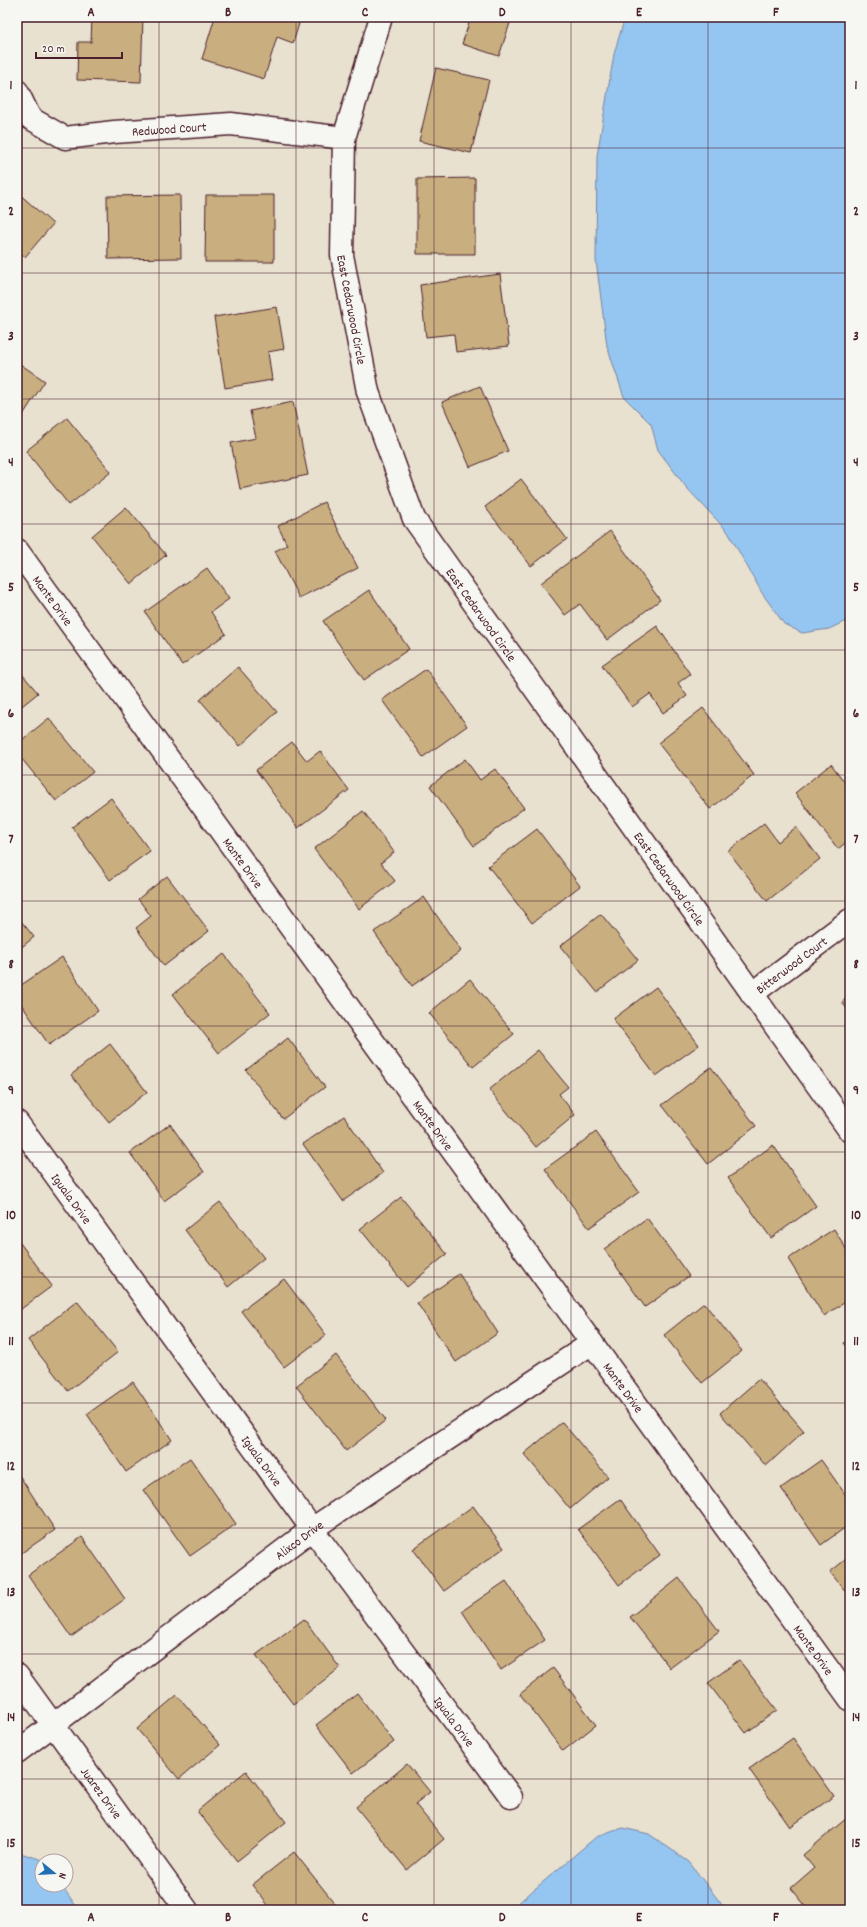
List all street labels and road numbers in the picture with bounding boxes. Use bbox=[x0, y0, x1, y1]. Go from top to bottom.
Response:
street label: Redwood Court bbox=[131, 119, 208, 143]
street label: East Cedarwood Circle bbox=[330, 253, 370, 367]
street label: East Cedarwood Circle bbox=[440, 565, 520, 667]
street label: Mante Drive bbox=[27, 572, 76, 631]
street label: East Cedarwood Circle bbox=[628, 829, 708, 931]
street label: Mante Drive bbox=[217, 835, 267, 893]
street label: Bitterwood Court bbox=[753, 933, 833, 1000]
street label: Mante Drive bbox=[407, 1097, 457, 1156]
street label: Iguala Drive bbox=[45, 1170, 95, 1229]
street label: Mante Drive bbox=[597, 1359, 647, 1418]
street label: Iguala Drive bbox=[235, 1433, 285, 1491]
street label: Alixco Drive bbox=[272, 1517, 328, 1566]
street label: Mante Drive bbox=[787, 1622, 837, 1680]
street label: Iguala Drive bbox=[428, 1693, 478, 1752]
street label: Juarez Drive bbox=[75, 1764, 125, 1824]

